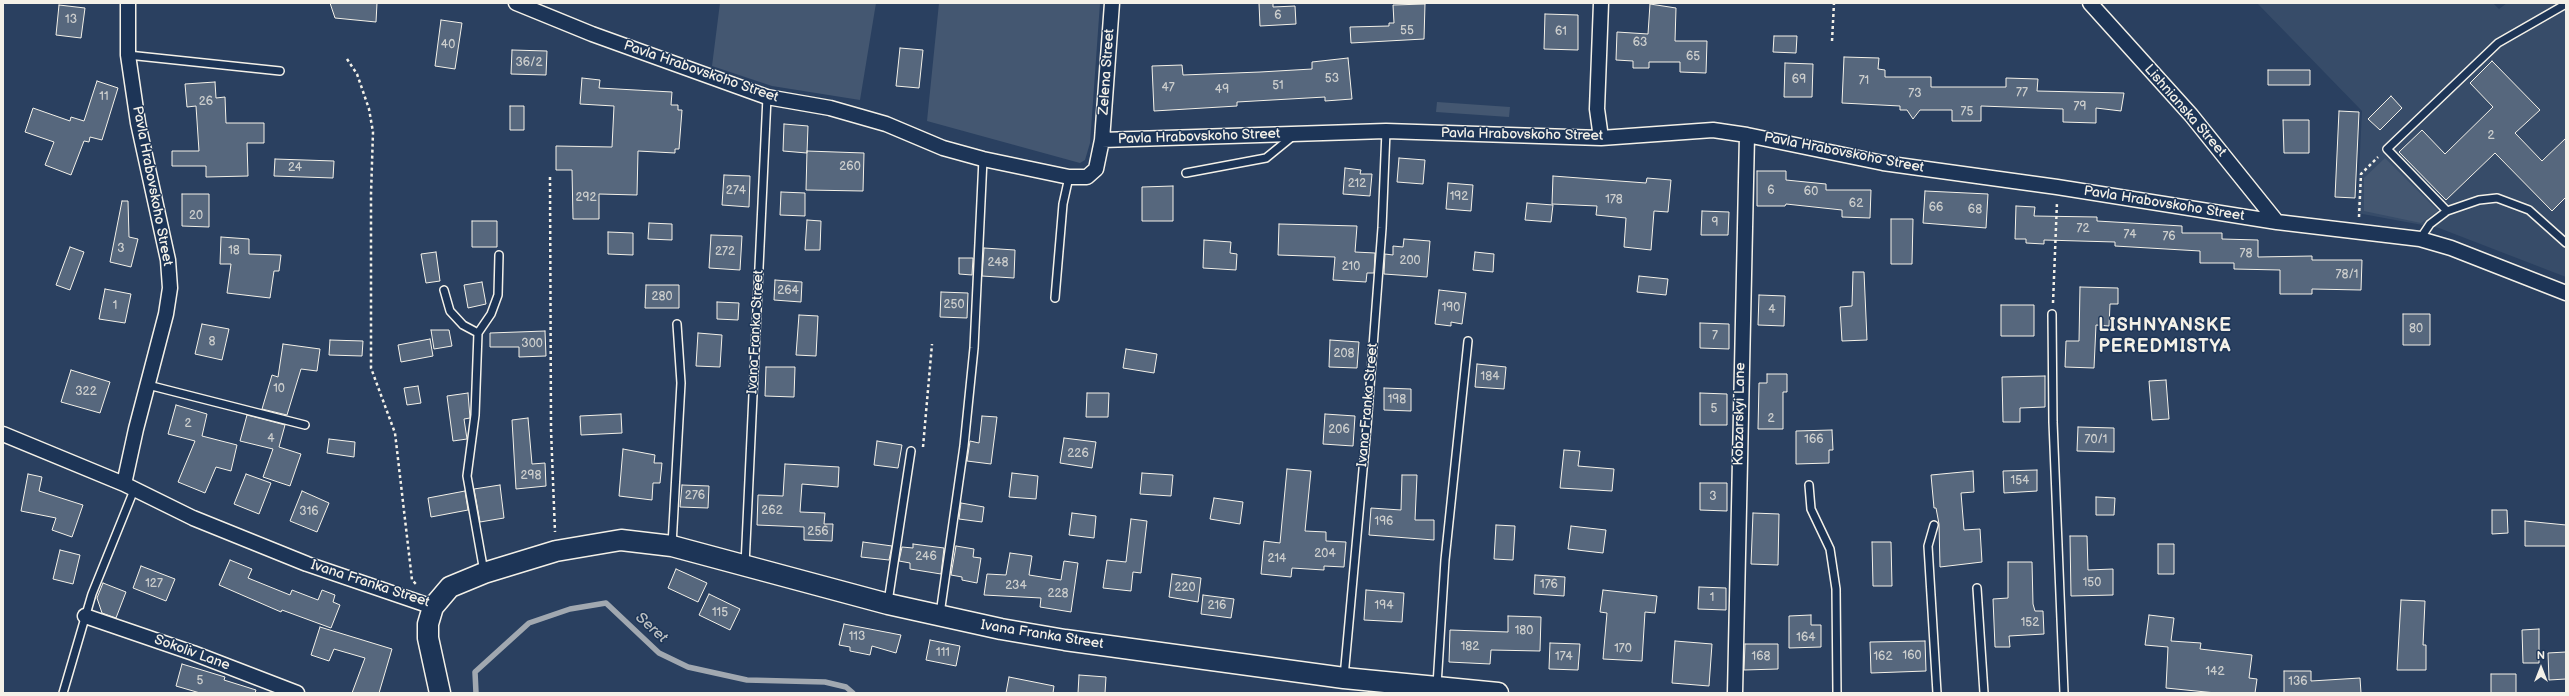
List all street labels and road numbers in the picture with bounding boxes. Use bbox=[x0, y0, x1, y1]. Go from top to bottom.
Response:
street label: Zelena Street bbox=[1096, 28, 1118, 116]
street label: Pavla Hrabovskoho Street bbox=[621, 38, 781, 106]
street label: Lishnianska Street bbox=[2140, 61, 2230, 161]
street label: Pavla Hrabovskoho Street bbox=[128, 105, 176, 267]
street label: Pavla Hrabovskoho Street bbox=[1441, 125, 1603, 145]
street label: Pavla Hrabovskoho Street bbox=[1118, 126, 1280, 148]
street label: Pavla Hrabovskoho Street bbox=[1763, 129, 1925, 177]
street label: Pavla Hrabovskoho Street bbox=[2082, 183, 2246, 225]
street label: Ivana Franka Street bbox=[744, 270, 768, 394]
street label: Ivana Franka Street bbox=[1354, 342, 1382, 468]
street label: Kobzarskyi Lane bbox=[1731, 362, 1749, 466]
street label: Ivana Franka Street bbox=[308, 557, 432, 611]
street label: Ivana Franka Street bbox=[979, 617, 1105, 653]
street label: Sokoliv Lane bbox=[152, 632, 232, 674]

